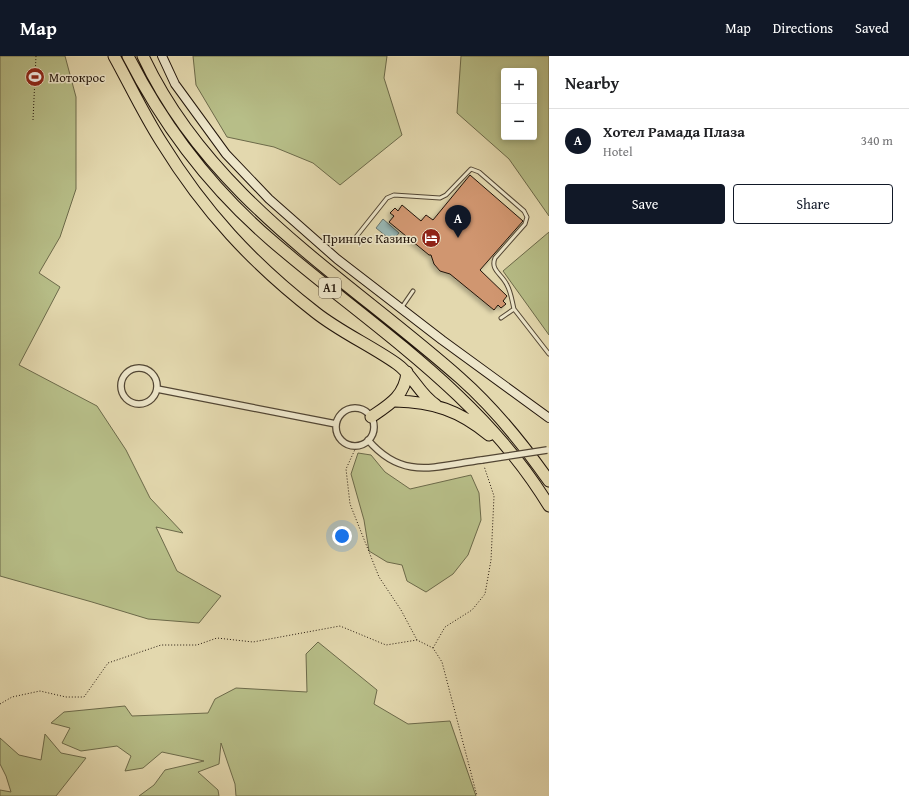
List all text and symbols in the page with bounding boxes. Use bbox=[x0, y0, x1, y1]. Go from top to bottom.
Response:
text: Map bbox=[20, 14, 57, 42]
text: Map bbox=[725, 18, 751, 38]
text: Directions bbox=[773, 18, 833, 38]
text: Saved bbox=[855, 18, 889, 38]
sports icon: Мотокрос bbox=[24, 66, 46, 88]
place label: Мотокрос bbox=[49, 68, 105, 87]
map controls bbox=[501, 68, 537, 140]
button: + bbox=[501, 68, 537, 104]
text: Nearby bbox=[565, 70, 619, 95]
button: − bbox=[501, 104, 537, 140]
text: Хотел Рамада Плаза bbox=[603, 121, 745, 142]
text: A bbox=[574, 131, 582, 150]
text: 340 m bbox=[861, 131, 893, 150]
text: Hotel bbox=[603, 142, 633, 161]
button: Save bbox=[565, 184, 725, 224]
button: Share bbox=[733, 184, 893, 224]
pin: A bbox=[445, 205, 471, 238]
hotel icon: Принцес Казино bbox=[420, 227, 442, 249]
place label: Принцес Казино bbox=[322, 229, 417, 248]
road number: A1 bbox=[319, 278, 341, 298]
your location bbox=[332, 526, 352, 546]

